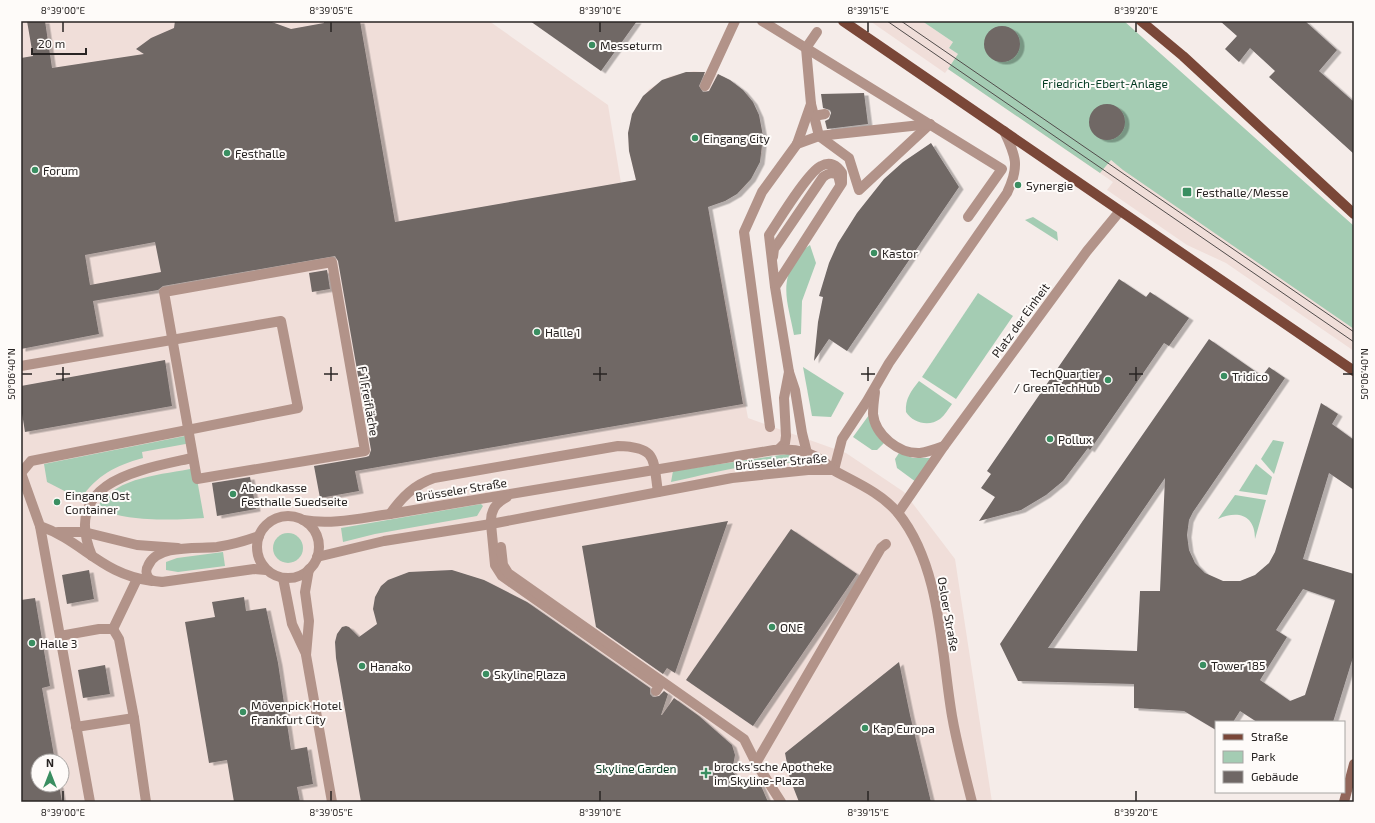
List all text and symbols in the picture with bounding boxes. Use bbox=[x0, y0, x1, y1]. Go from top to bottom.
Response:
text: 8°39'00"E bbox=[41, 4, 86, 16]
text: 8°39'05"E bbox=[309, 4, 353, 16]
text: 8°39'10"E bbox=[579, 4, 622, 16]
text: 8°39'15"E bbox=[847, 4, 889, 16]
text: 8°39'20"E bbox=[1114, 4, 1158, 16]
scale bar bbox=[32, 30, 86, 56]
text: 20 m bbox=[38, 36, 65, 50]
place label: Messeturm bbox=[600, 38, 662, 52]
marker: Messeturm bbox=[587, 40, 597, 50]
park label: Friedrich-Ebert-Anlage bbox=[1042, 76, 1168, 90]
place label: Eingang City bbox=[703, 131, 771, 145]
marker: Eingang City bbox=[690, 133, 700, 143]
place label: Festhalle bbox=[235, 146, 286, 160]
marker: Festhalle bbox=[222, 148, 232, 158]
place label: Forum bbox=[43, 163, 78, 177]
marker: Forum bbox=[30, 165, 40, 175]
place label: Synergie bbox=[1026, 178, 1073, 192]
marker: Synergie bbox=[1013, 180, 1023, 190]
place label: Festhalle/Messe bbox=[1196, 185, 1288, 199]
marker: Festhalle/Messe bbox=[1181, 186, 1193, 198]
place label: Kastor bbox=[882, 246, 918, 260]
marker: Kastor bbox=[869, 248, 879, 258]
street label: Platz der Einheit bbox=[988, 280, 1052, 360]
place label: Halle 1 bbox=[545, 325, 581, 339]
marker: Halle 1 bbox=[532, 327, 542, 337]
text: 50°06'40"N bbox=[5, 348, 17, 400]
text: 50°06'40"N bbox=[1358, 348, 1370, 400]
street label: F 1 Freifläche bbox=[356, 365, 382, 437]
place label: TechQuartier / GreenTechHub bbox=[1014, 366, 1100, 394]
place label: Tridico bbox=[1232, 369, 1268, 383]
marker: Tridico bbox=[1219, 371, 1229, 381]
marker: TechQuartier / GreenTechHub bbox=[1103, 375, 1113, 385]
place label: Pollux bbox=[1058, 432, 1093, 446]
marker: Pollux bbox=[1045, 434, 1055, 444]
street label: Brüsseler Straße bbox=[734, 450, 828, 472]
street label: Brüsseler Straße bbox=[414, 475, 508, 503]
place label: Abendkasse Festhalle Suedseite bbox=[241, 480, 348, 508]
place label: Eingang Ost Container bbox=[65, 488, 130, 516]
marker: Abendkasse Festhalle Suedseite bbox=[228, 489, 238, 499]
marker: Eingang Ost Container bbox=[52, 497, 62, 507]
street label: Osloer Straße bbox=[936, 576, 962, 652]
place label: ONE bbox=[780, 620, 803, 634]
marker: ONE bbox=[767, 622, 777, 632]
place label: Halle 3 bbox=[40, 636, 78, 650]
marker: Halle 3 bbox=[27, 638, 37, 648]
place label: Tower 185 bbox=[1211, 658, 1265, 672]
place label: Hanako bbox=[370, 659, 411, 673]
marker: Tower 185 bbox=[1198, 660, 1208, 670]
marker: Hanako bbox=[357, 661, 367, 671]
place label: Skyline Plaza bbox=[494, 667, 566, 681]
marker: Skyline Plaza bbox=[481, 669, 491, 679]
place label: Mövenpick Hotel Frankfurt City bbox=[251, 698, 342, 726]
marker: Mövenpick Hotel Frankfurt City bbox=[238, 707, 248, 717]
place label: Kap Europa bbox=[873, 721, 935, 735]
legend bbox=[1215, 721, 1345, 793]
marker: Kap Europa bbox=[860, 723, 870, 733]
text: Straße bbox=[1251, 729, 1288, 743]
text: Park bbox=[1251, 749, 1276, 763]
north arrow bbox=[30, 753, 70, 793]
text: N bbox=[46, 756, 54, 769]
place label: brocks'sche Apotheke im Skyline-Plaza bbox=[714, 759, 832, 787]
park label: Skyline Garden bbox=[596, 761, 676, 775]
marker: brocks'sche Apotheke im Skyline-Plaza bbox=[701, 768, 711, 778]
text: Gebäude bbox=[1251, 769, 1299, 783]
text: 8°39'00"E bbox=[41, 806, 86, 818]
text: 8°39'05"E bbox=[309, 806, 353, 818]
text: 8°39'10"E bbox=[579, 806, 622, 818]
text: 8°39'15"E bbox=[847, 806, 889, 818]
text: 8°39'20"E bbox=[1114, 806, 1158, 818]

